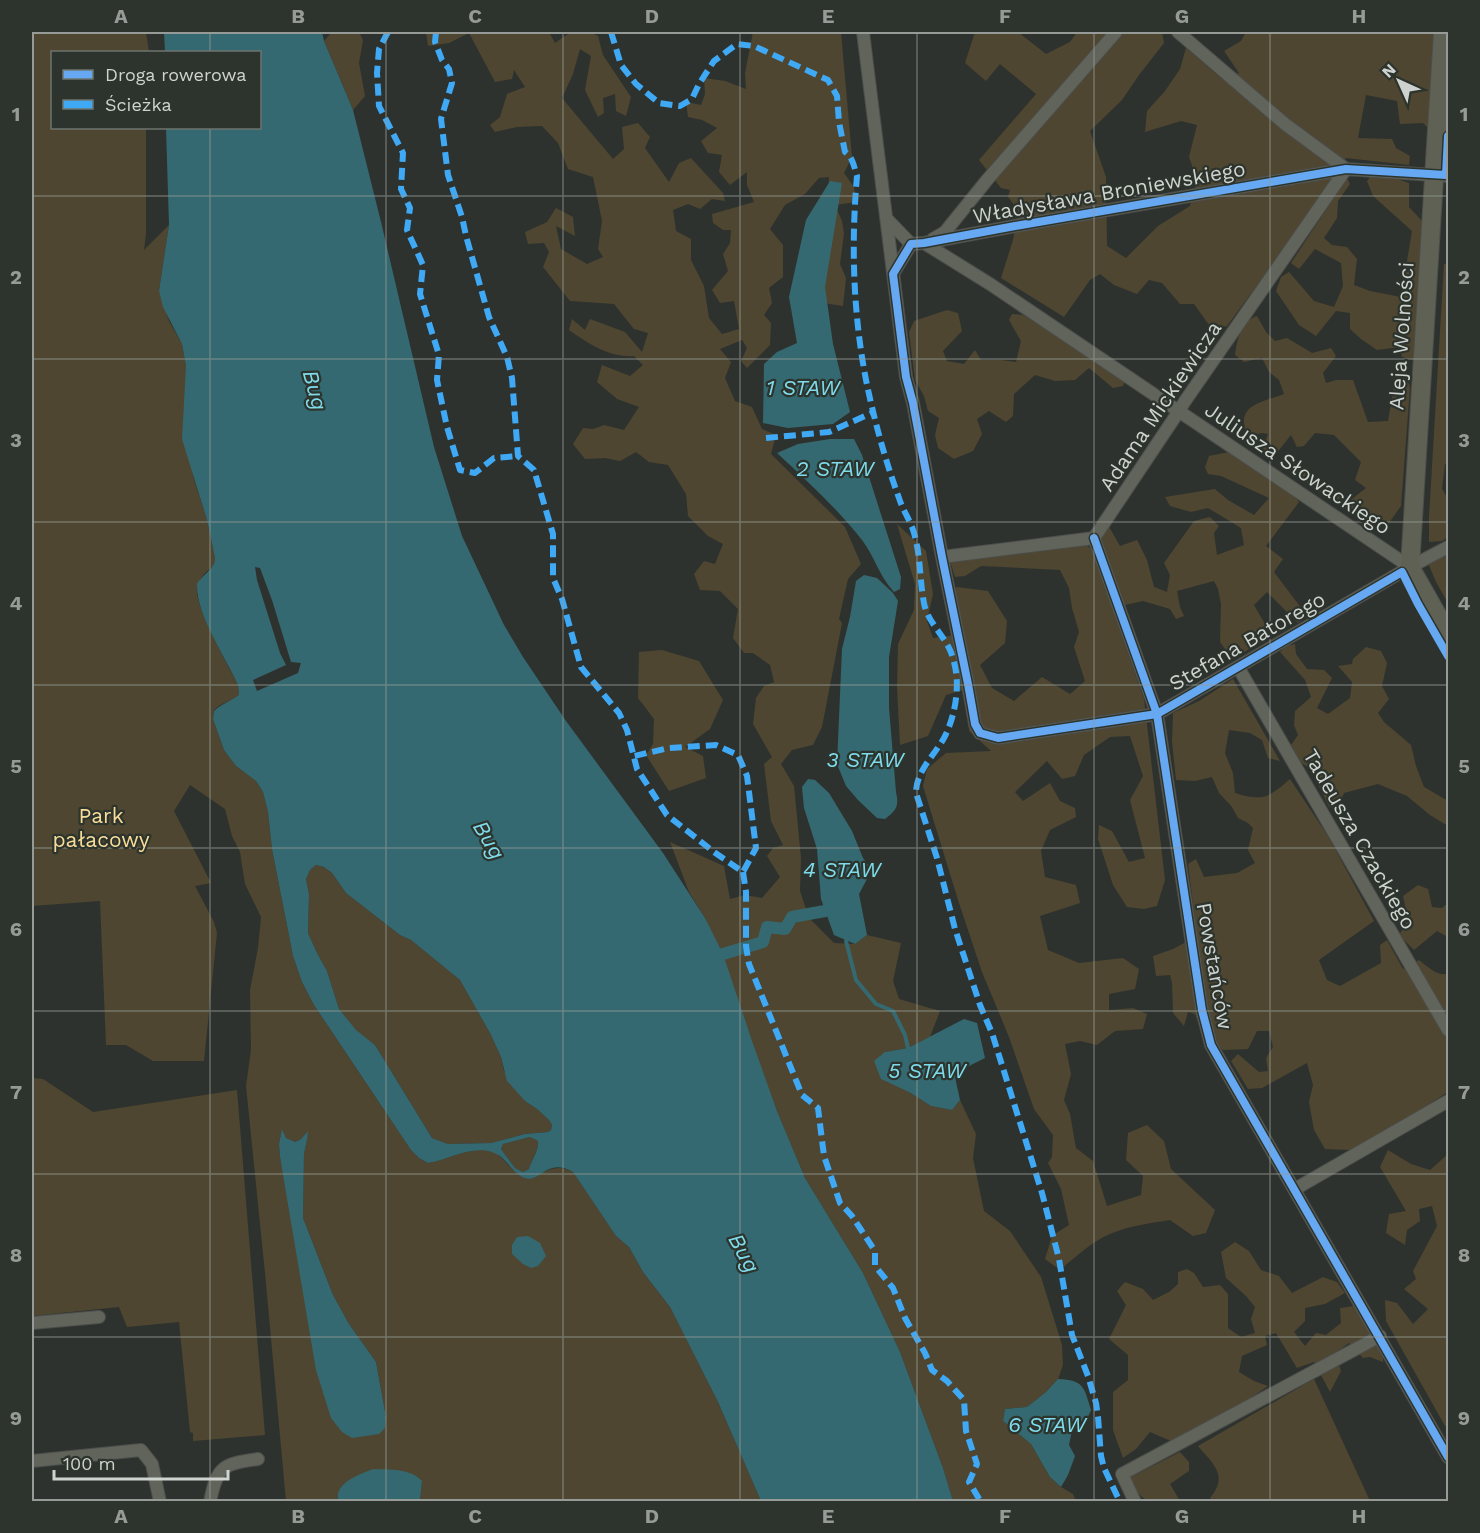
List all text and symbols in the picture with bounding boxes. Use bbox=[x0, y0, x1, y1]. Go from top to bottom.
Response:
text: A bbox=[114, 4, 128, 28]
text: B bbox=[291, 4, 305, 28]
text: C bbox=[468, 4, 482, 28]
text: D bbox=[645, 4, 659, 28]
text: E bbox=[822, 4, 834, 28]
text: F bbox=[999, 4, 1011, 28]
text: G bbox=[1175, 4, 1189, 28]
text: H bbox=[1352, 4, 1366, 28]
legend bbox=[51, 51, 261, 129]
north arrow bbox=[1369, 51, 1429, 111]
text: N bbox=[1378, 60, 1400, 82]
text: Droga rowerowa bbox=[105, 64, 247, 85]
text: Ścieżka bbox=[105, 94, 172, 115]
text: 1 bbox=[12, 102, 20, 126]
text: 1 bbox=[1460, 102, 1468, 126]
street label: Władysława Broniewskiego bbox=[971, 156, 1247, 228]
street label: Aleja Wolności bbox=[1383, 261, 1419, 411]
text: 2 bbox=[10, 265, 22, 289]
text: 2 bbox=[1458, 265, 1470, 289]
street label: Adama Mickiewicza bbox=[1094, 316, 1226, 496]
water label: Bug bbox=[298, 367, 332, 413]
water label: 1 STAW bbox=[766, 375, 842, 400]
street label: Juliusza Słowackiego bbox=[1200, 397, 1396, 539]
text: 3 bbox=[10, 428, 22, 452]
text: 3 bbox=[1458, 428, 1470, 452]
water label: 2 STAW bbox=[796, 456, 876, 481]
street label: Stefana Batorego bbox=[1165, 586, 1329, 696]
text: 4 bbox=[10, 591, 23, 615]
text: 4 bbox=[1458, 591, 1471, 615]
street label: Tadeusza Czackiego bbox=[1298, 744, 1422, 934]
water label: 3 STAW bbox=[826, 747, 906, 772]
text: 5 bbox=[10, 754, 22, 778]
text: 5 bbox=[1458, 754, 1470, 778]
park label: Park pałacowy bbox=[52, 803, 150, 852]
water label: Bug bbox=[468, 816, 510, 864]
water label: 4 STAW bbox=[803, 857, 883, 882]
street label: Powstańców bbox=[1192, 901, 1238, 1031]
text: 6 bbox=[10, 917, 22, 941]
text: 6 bbox=[1458, 917, 1470, 941]
water label: 5 STAW bbox=[888, 1058, 968, 1083]
text: 7 bbox=[10, 1080, 22, 1104]
text: 7 bbox=[1458, 1080, 1470, 1104]
water label: Bug bbox=[723, 1229, 765, 1277]
text: 8 bbox=[10, 1243, 22, 1267]
text: 8 bbox=[1458, 1243, 1470, 1267]
text: 9 bbox=[10, 1406, 22, 1430]
text: 9 bbox=[1458, 1406, 1470, 1430]
water label: 6 STAW bbox=[1008, 1412, 1088, 1437]
scale bar bbox=[54, 1443, 228, 1481]
text: 100 m bbox=[63, 1453, 116, 1474]
text: A bbox=[114, 1504, 128, 1528]
text: B bbox=[291, 1504, 305, 1528]
text: C bbox=[468, 1504, 482, 1528]
text: D bbox=[645, 1504, 659, 1528]
text: E bbox=[822, 1504, 834, 1528]
text: F bbox=[999, 1504, 1011, 1528]
text: G bbox=[1175, 1504, 1189, 1528]
text: H bbox=[1352, 1504, 1366, 1528]

